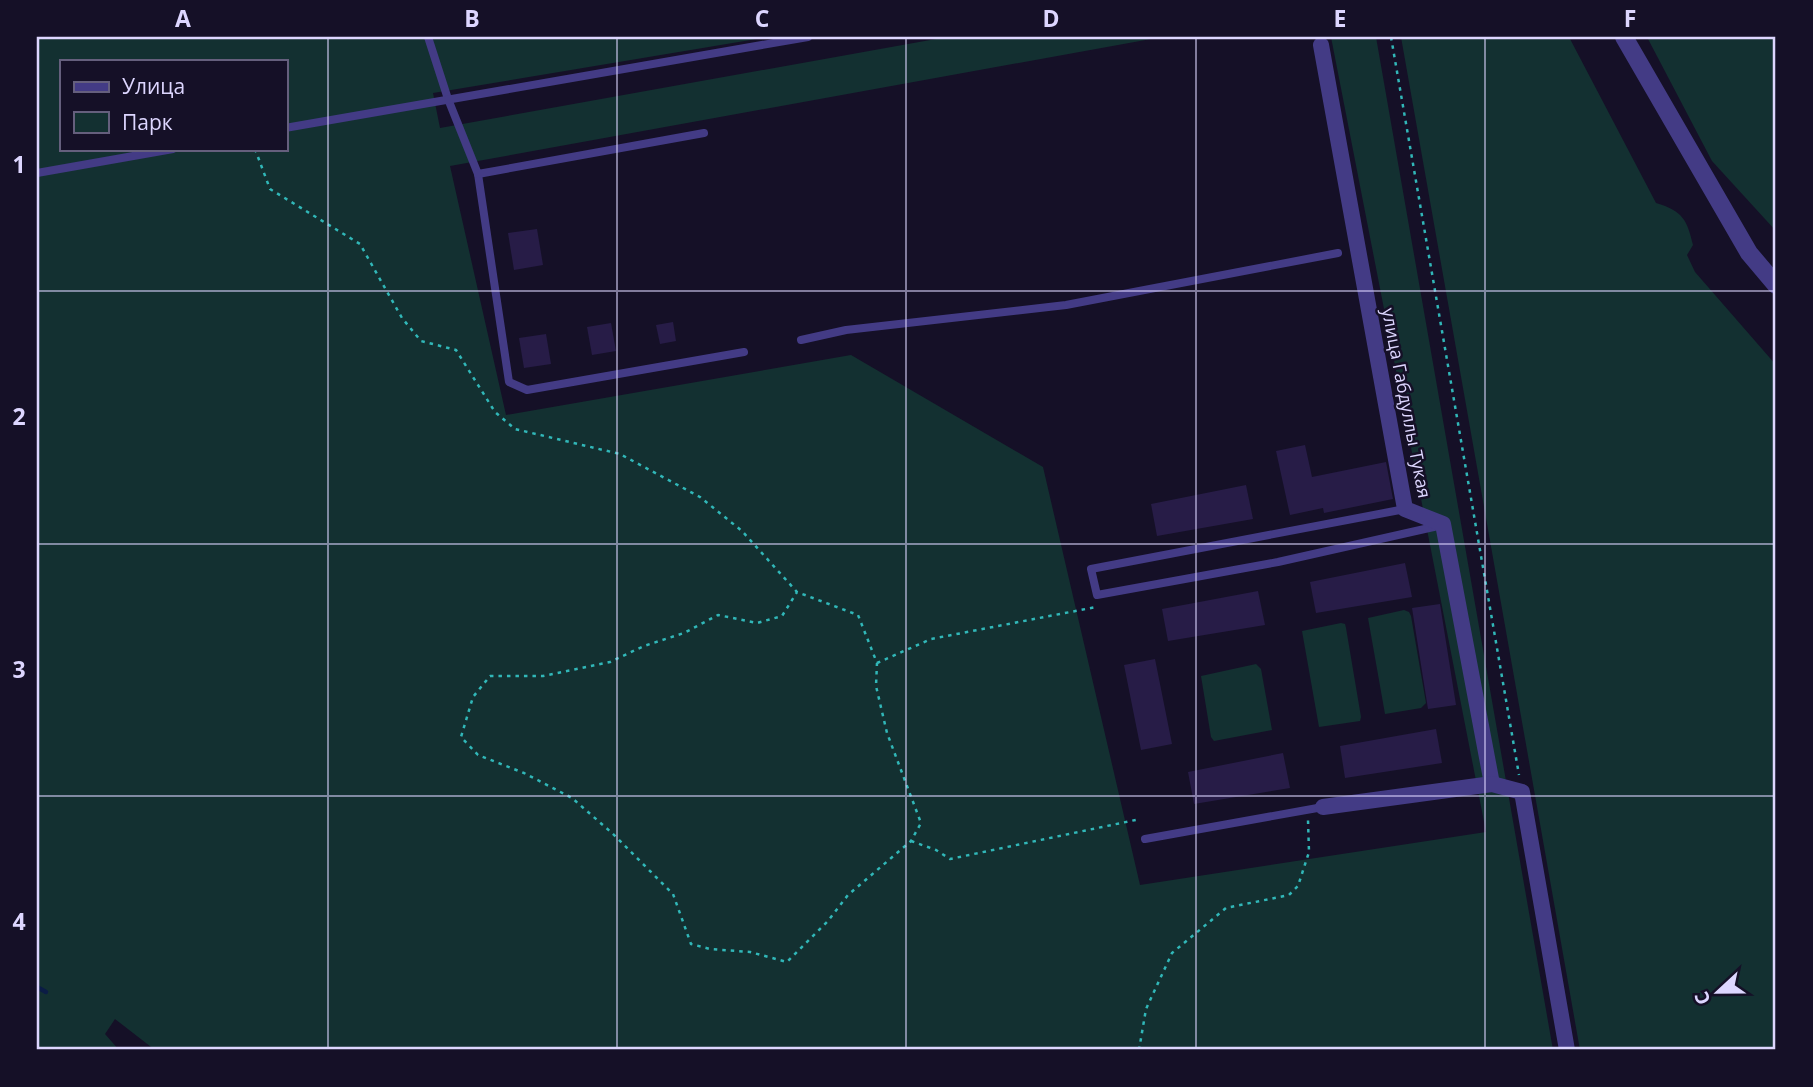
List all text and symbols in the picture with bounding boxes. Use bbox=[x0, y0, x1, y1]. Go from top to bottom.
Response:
text: A bbox=[175, 2, 191, 34]
text: B bbox=[464, 2, 480, 34]
text: C bbox=[755, 2, 769, 34]
text: D bbox=[1042, 2, 1060, 34]
text: E bbox=[1334, 2, 1346, 34]
text: F bbox=[1624, 2, 1636, 34]
legend bbox=[60, 60, 287, 150]
text: Улица bbox=[122, 72, 185, 100]
text: Парк bbox=[122, 108, 173, 136]
text: 1 bbox=[12, 148, 26, 180]
street label: улица Габдуллы Тукая bbox=[1377, 306, 1437, 500]
text: 2 bbox=[12, 400, 26, 432]
text: 3 bbox=[12, 653, 26, 685]
text: 4 bbox=[12, 905, 26, 937]
north arrow bbox=[1684, 958, 1754, 1028]
text: С bbox=[1688, 988, 1717, 1009]

